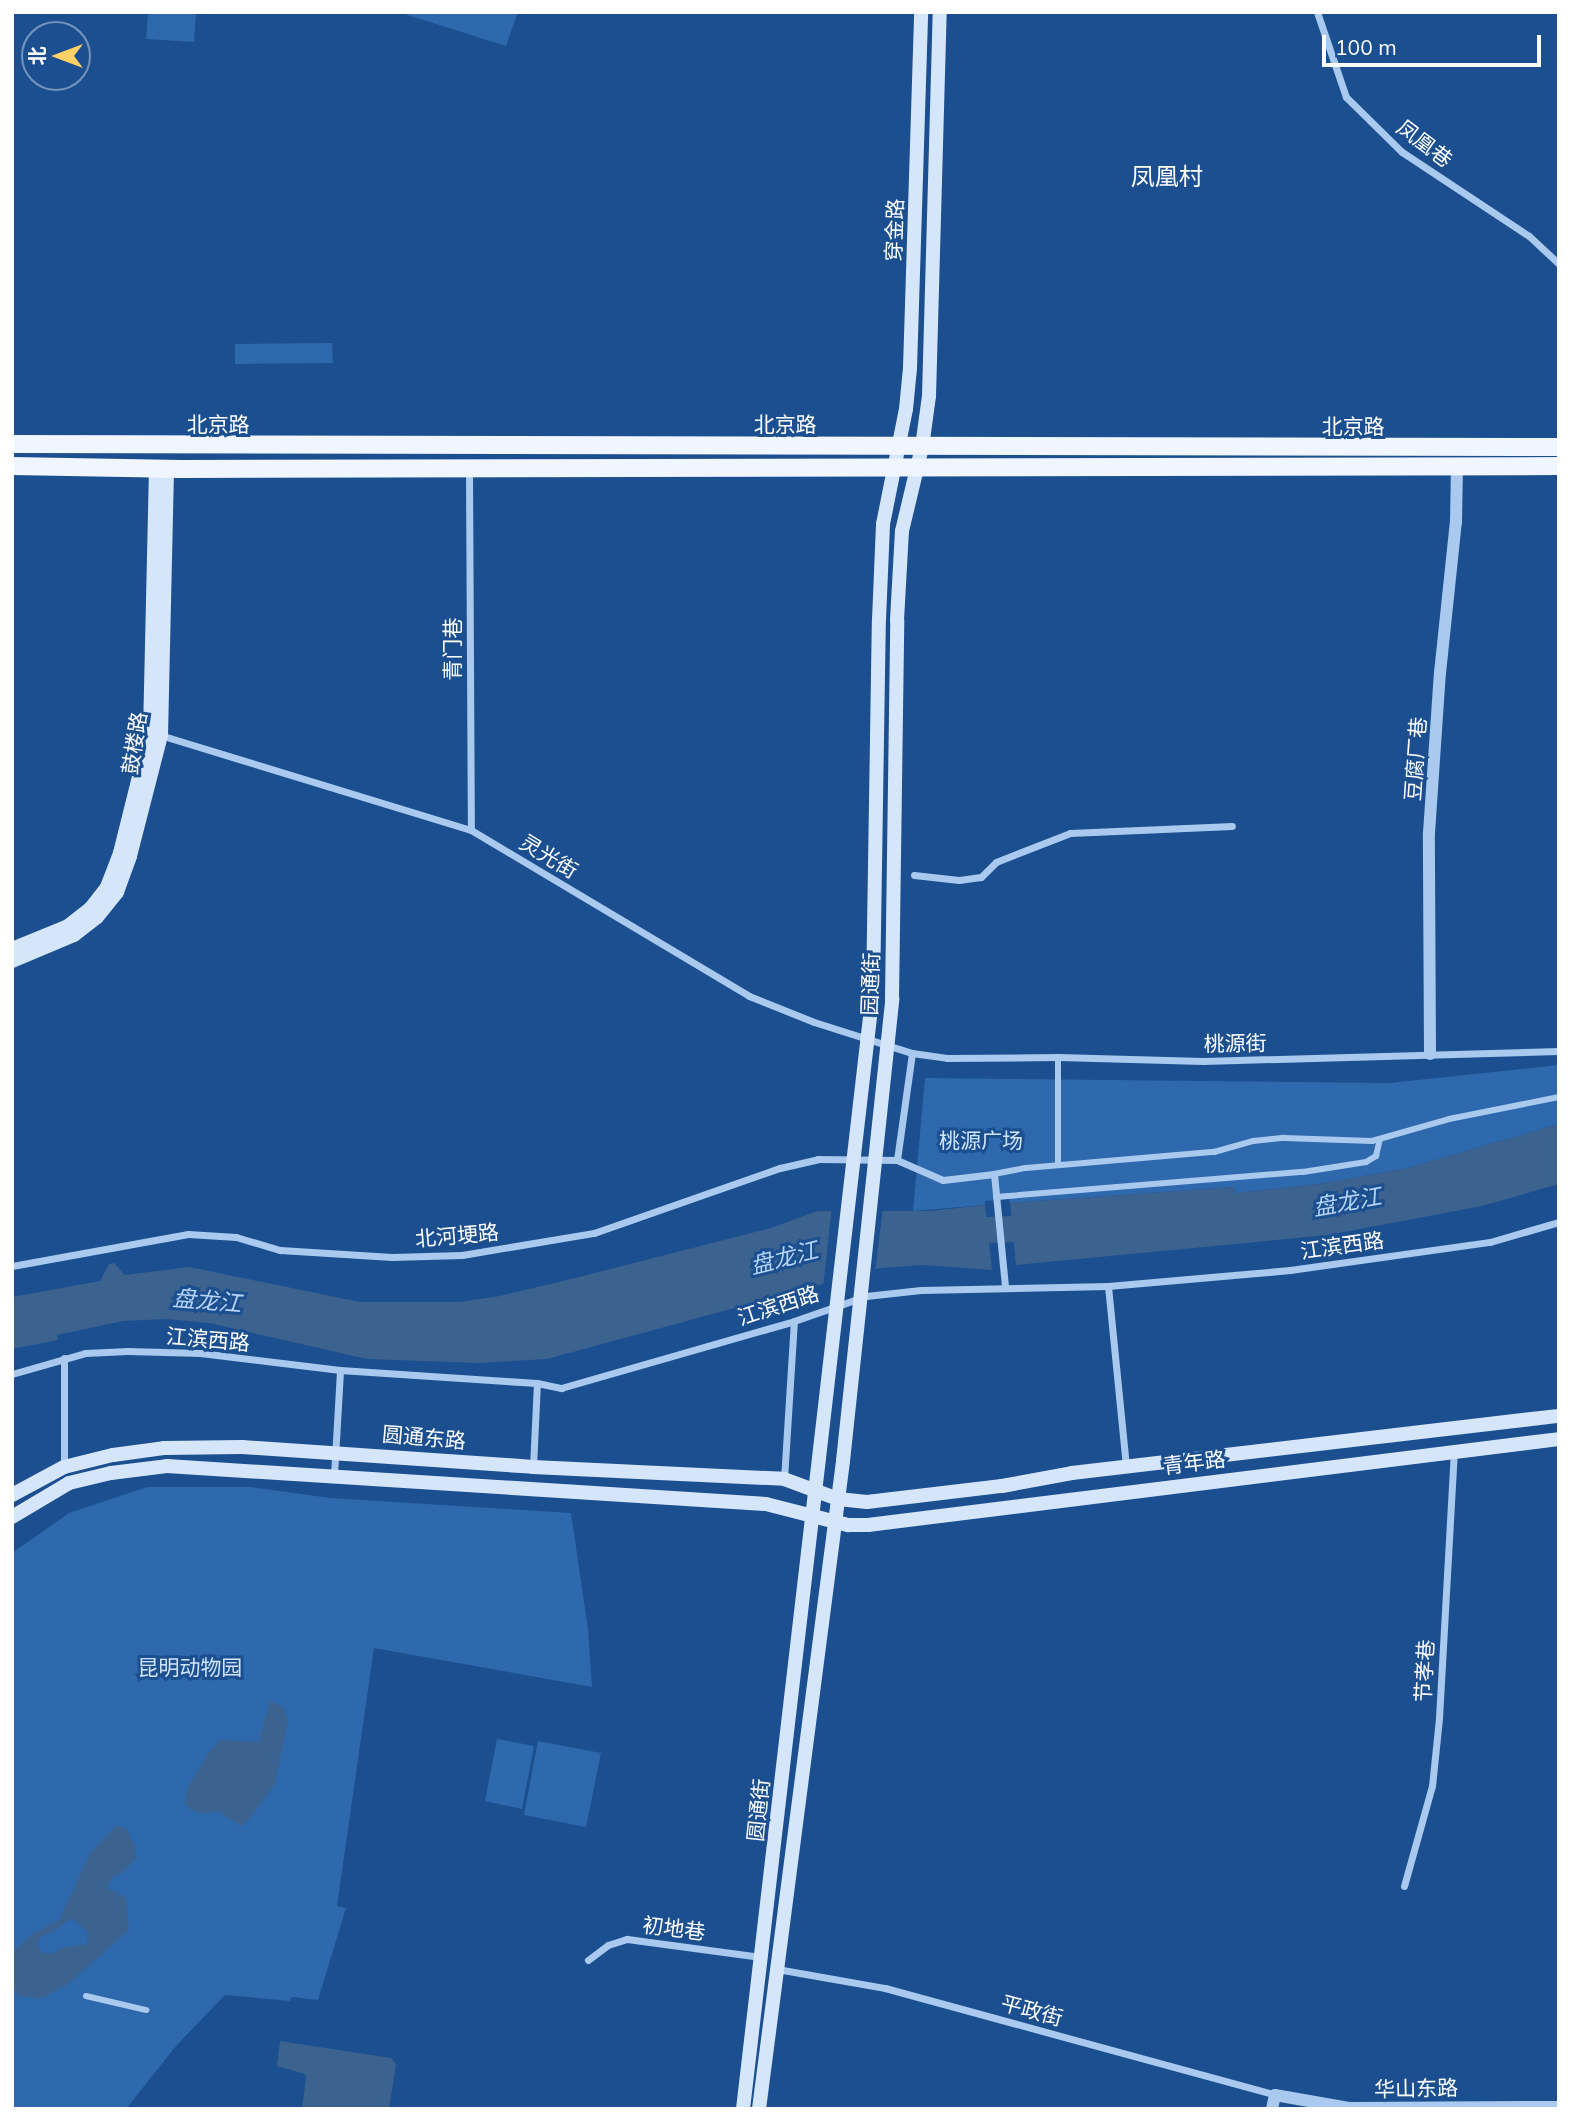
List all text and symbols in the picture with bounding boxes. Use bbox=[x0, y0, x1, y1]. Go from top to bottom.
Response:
north arrow bbox=[21, 21, 91, 91]
scale bar bbox=[1326, 21, 1545, 65]
text: 100 m bbox=[1335, 34, 1397, 60]
text: 北 bbox=[25, 47, 49, 66]
street label: 凤凰巷 bbox=[1392, 114, 1458, 172]
district label: 凤凰村 bbox=[1131, 163, 1203, 191]
street label: 穿金路 bbox=[880, 198, 908, 262]
street label: 北京路 bbox=[187, 411, 249, 437]
street label: 北京路 bbox=[754, 411, 816, 437]
street label: 北京路 bbox=[1322, 413, 1384, 439]
street label: 青门巷 bbox=[439, 618, 465, 680]
street label: 鼓楼路 bbox=[117, 710, 151, 776]
street label: 豆腐厂巷 bbox=[1400, 716, 1430, 802]
street label: 灵光街 bbox=[516, 829, 582, 883]
street label: 园通街 bbox=[856, 952, 884, 1016]
street label: 桃源街 bbox=[1203, 1030, 1267, 1056]
park label: 桃源广场 bbox=[939, 1127, 1023, 1153]
water label: 盘龙江 bbox=[1311, 1182, 1383, 1222]
street label: 北河埂路 bbox=[414, 1219, 500, 1251]
street label: 江滨西路 bbox=[1299, 1227, 1385, 1263]
water label: 盘龙江 bbox=[747, 1236, 821, 1280]
street label: 江滨西路 bbox=[734, 1280, 822, 1330]
water label: 盘龙江 bbox=[171, 1284, 243, 1318]
street label: 江滨西路 bbox=[165, 1323, 251, 1355]
street label: 圆通东路 bbox=[381, 1421, 467, 1453]
street label: 青年路 bbox=[1161, 1446, 1227, 1478]
street label: 节孝巷 bbox=[1410, 1639, 1438, 1703]
park label: 昆明动物园 bbox=[138, 1654, 242, 1680]
street label: 圆通街 bbox=[742, 1777, 774, 1843]
street label: 初地巷 bbox=[641, 1912, 707, 1944]
street label: 平政街 bbox=[998, 1990, 1066, 2030]
street label: 华山东路 bbox=[1374, 2075, 1458, 2101]

